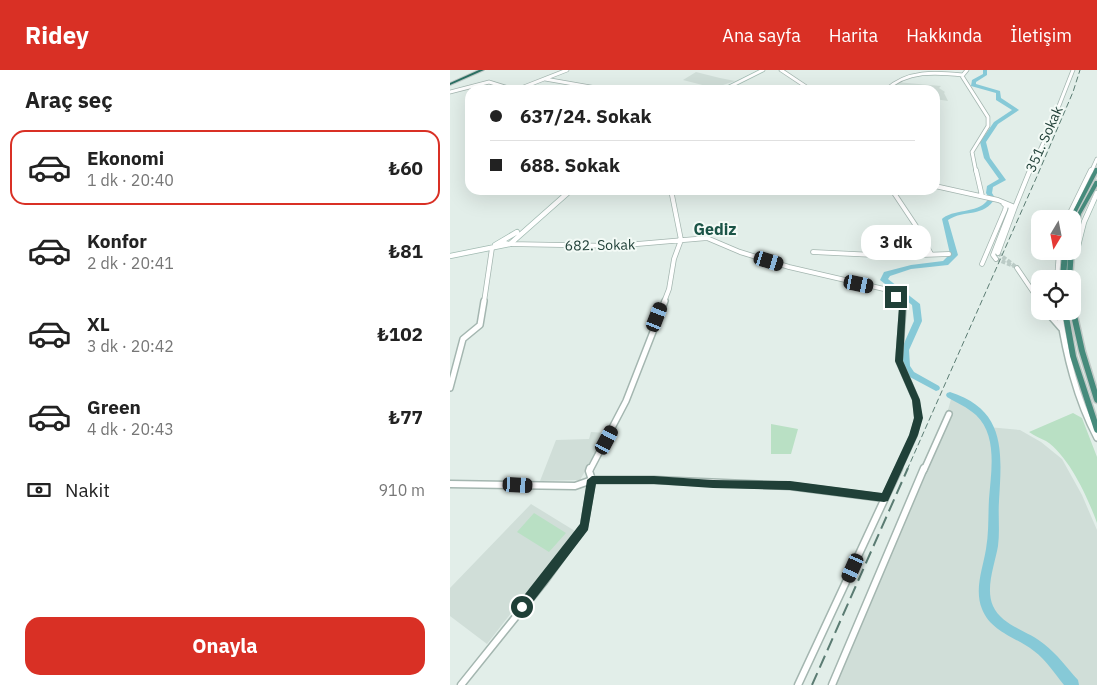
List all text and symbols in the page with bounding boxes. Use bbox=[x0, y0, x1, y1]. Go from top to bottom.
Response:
text: Ridey bbox=[25, 19, 89, 51]
text: Ana sayfa bbox=[722, 24, 801, 47]
text: Harita bbox=[829, 24, 878, 47]
text: Hakkında bbox=[906, 24, 982, 47]
text: İletişim bbox=[1010, 24, 1072, 47]
text: Araç seç bbox=[25, 85, 113, 114]
street label: 351. Sokak bbox=[1021, 103, 1067, 175]
text: 637/24. Sokak bbox=[520, 104, 651, 128]
icon: car bbox=[27, 145, 72, 190]
text: Ekonomi bbox=[87, 146, 164, 170]
text: 688. Sokak bbox=[520, 153, 620, 177]
text: ₺60 bbox=[389, 156, 423, 180]
text: 1 dk · 20:40 bbox=[87, 170, 174, 190]
north arrow bbox=[1031, 210, 1081, 260]
map controls bbox=[1031, 210, 1081, 320]
district label: Gediz bbox=[693, 219, 737, 239]
callout: 3 dk bbox=[861, 224, 931, 260]
icon: car bbox=[27, 228, 72, 273]
text: Konfor bbox=[87, 229, 147, 253]
text: 3 dk bbox=[880, 232, 912, 252]
street label: 682. Sokak bbox=[565, 235, 636, 255]
text: ₺81 bbox=[389, 239, 423, 263]
car bbox=[752, 249, 785, 273]
text: 2 dk · 20:41 bbox=[87, 253, 174, 273]
button: locate bbox=[1031, 270, 1081, 320]
car bbox=[842, 274, 875, 294]
route end bbox=[885, 286, 907, 308]
car bbox=[644, 300, 669, 334]
icon: car bbox=[27, 311, 72, 356]
text: XL bbox=[87, 312, 110, 336]
text: ₺102 bbox=[377, 322, 423, 346]
text: 3 dk · 20:42 bbox=[87, 336, 174, 356]
icon: car bbox=[27, 394, 72, 439]
text: Green bbox=[87, 395, 141, 419]
text: ₺77 bbox=[389, 405, 423, 429]
text: 4 dk · 20:43 bbox=[87, 419, 174, 439]
car bbox=[593, 423, 620, 457]
icon: cash bbox=[25, 476, 53, 504]
car bbox=[502, 477, 533, 493]
text: Nakit bbox=[65, 478, 110, 502]
text: 910 m bbox=[378, 480, 425, 500]
car bbox=[840, 551, 865, 585]
route start bbox=[511, 596, 533, 618]
button: Onayla bbox=[25, 617, 425, 675]

